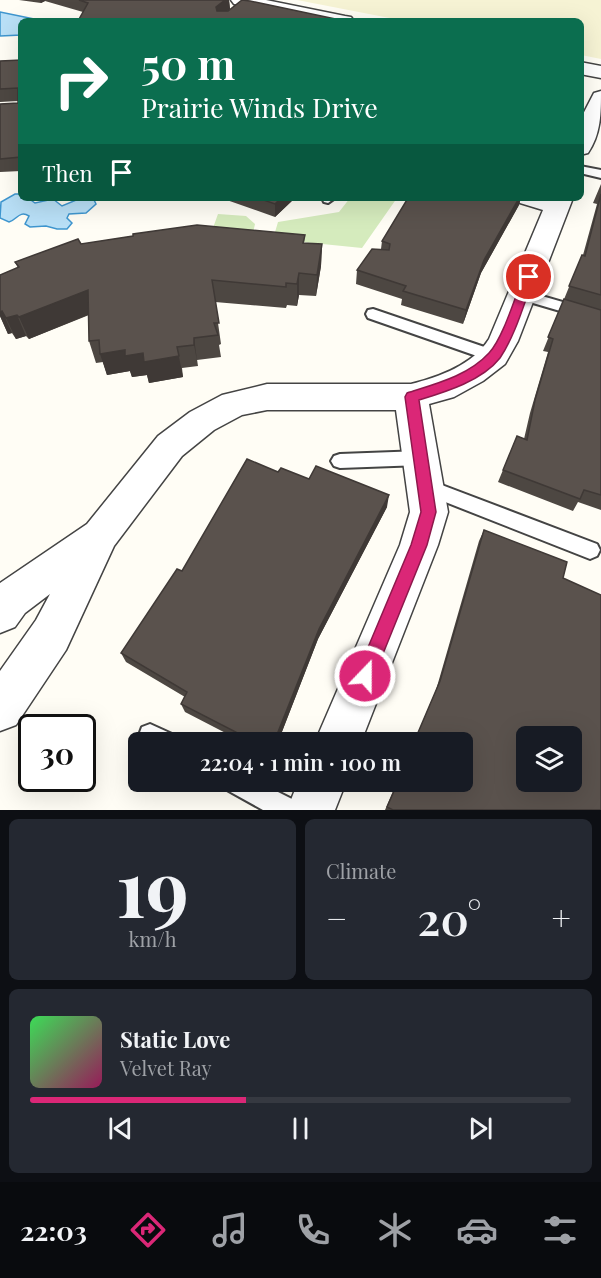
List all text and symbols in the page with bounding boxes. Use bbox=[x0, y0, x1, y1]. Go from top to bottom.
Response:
text: 50 m bbox=[141, 35, 235, 91]
icon: right bbox=[42, 42, 120, 120]
text: Prairie Winds Drive bbox=[141, 89, 378, 125]
icon: arrive bbox=[105, 156, 138, 189]
text: Then bbox=[42, 158, 93, 188]
pin bbox=[503, 251, 554, 302]
icon: arrive bbox=[512, 260, 545, 293]
position arrow bbox=[333, 644, 397, 708]
speed limit sign: 30 bbox=[18, 714, 96, 792]
map controls bbox=[516, 726, 582, 792]
button: layers bbox=[516, 726, 582, 792]
text: 22:04 · 1 min · 100 m bbox=[200, 747, 401, 777]
text: 19 bbox=[116, 834, 189, 938]
text: Climate bbox=[326, 857, 396, 884]
text: 20° bbox=[417, 887, 481, 947]
text: − bbox=[326, 895, 347, 939]
text: + bbox=[552, 895, 571, 939]
text: km/h bbox=[129, 925, 176, 952]
text: Static Love bbox=[120, 1024, 230, 1054]
text: Velvet Ray bbox=[120, 1054, 212, 1081]
icon: previous bbox=[104, 1112, 137, 1145]
icon: pause bbox=[284, 1112, 317, 1145]
icon: next bbox=[464, 1112, 497, 1145]
icon: directions bbox=[127, 1209, 169, 1251]
icon: music bbox=[209, 1209, 251, 1251]
icon: phone bbox=[292, 1209, 334, 1251]
icon: climate bbox=[374, 1209, 416, 1251]
icon: car bbox=[456, 1209, 498, 1251]
icon: filters bbox=[539, 1209, 581, 1251]
text: 22:03 bbox=[20, 1212, 87, 1248]

